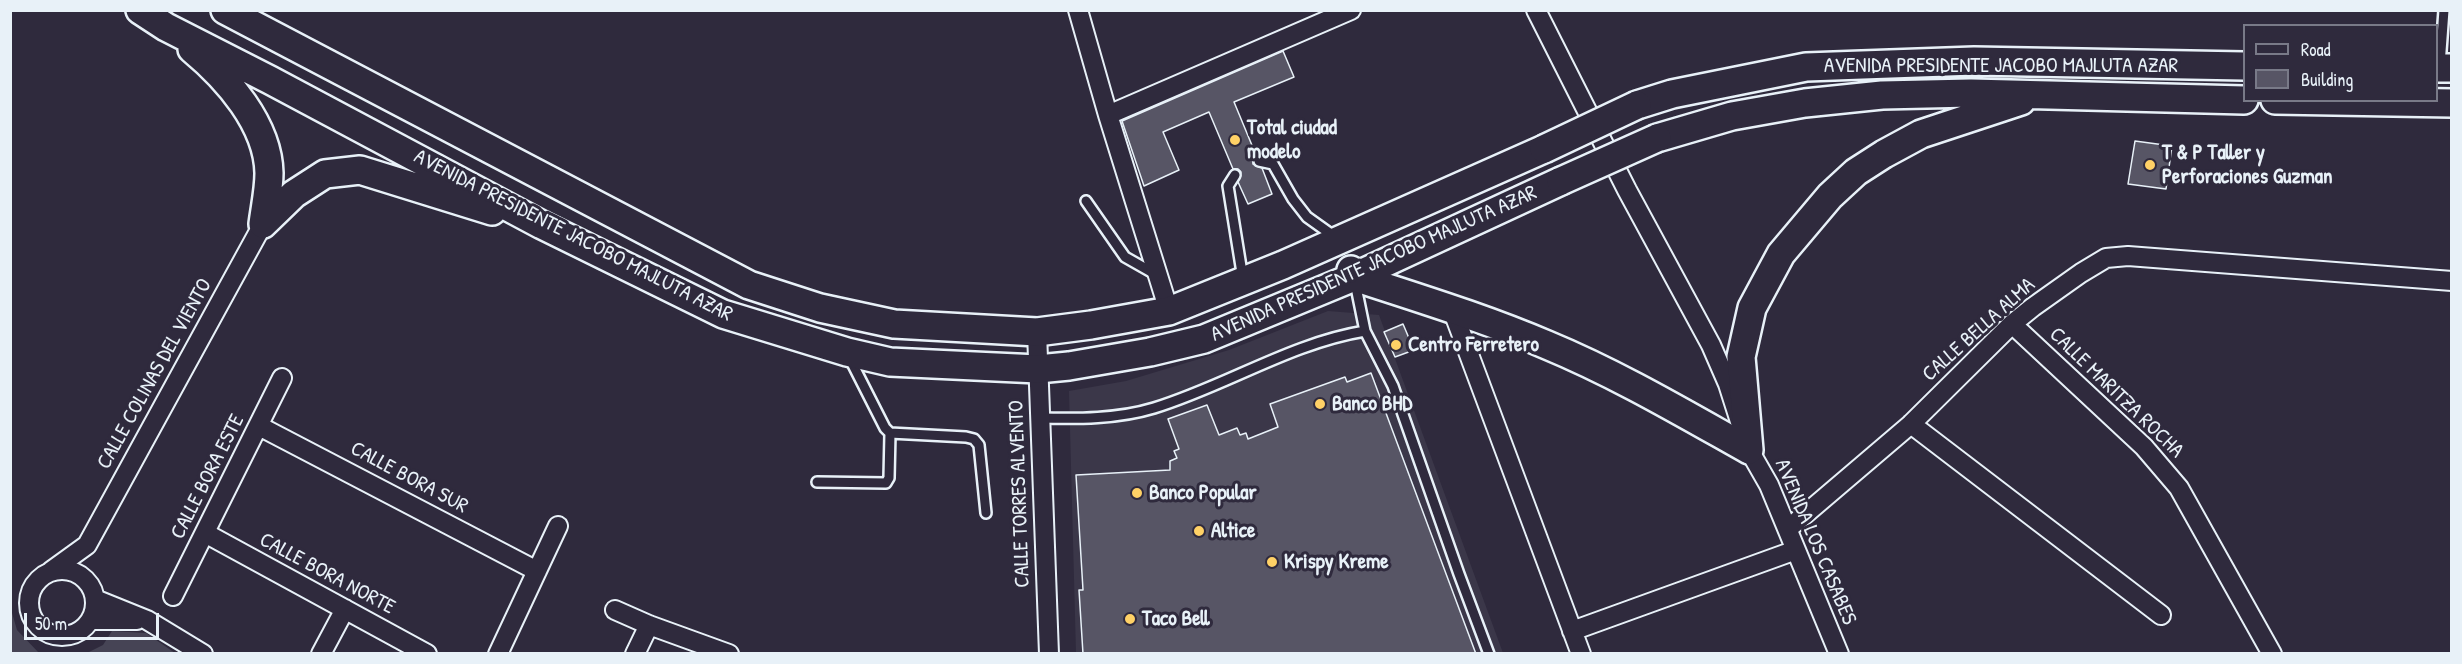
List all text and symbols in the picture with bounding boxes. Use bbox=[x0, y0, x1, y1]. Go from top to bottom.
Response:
legend bbox=[2243, 24, 2438, 102]
text: Road bbox=[2301, 37, 2331, 62]
street label: AVENIDA PRESIDENTE JACOBO MAJLUTA AZAR bbox=[1824, 53, 2178, 79]
text: Building bbox=[2301, 67, 2353, 92]
place label: Total ciudad modelo bbox=[1247, 115, 1337, 165]
marker: Total ciudad modelo bbox=[1228, 133, 1242, 147]
place label: T & P Taller y Perforaciones Guzman bbox=[2162, 140, 2332, 190]
street label: AVENIDA PRESIDENTE JACOBO MAJLUTA AZAR bbox=[409, 144, 737, 328]
marker: T & P Taller y Perforaciones Guzman bbox=[2143, 158, 2157, 172]
street label: AVENIDA PRESIDENTE JACOBO MAJLUTA AZAR bbox=[1207, 180, 1541, 348]
street label: CALLE BELLA ALMA bbox=[1917, 273, 2041, 387]
street label: CALLE COLINAS DEL VIENTO bbox=[92, 274, 218, 474]
street label: CALLE MARITZA ROCHA bbox=[2044, 322, 2188, 464]
place label: Centro Ferretero bbox=[1408, 332, 1539, 358]
marker: Centro Ferretero bbox=[1389, 338, 1403, 352]
place label: Banco BHD bbox=[1332, 391, 1412, 417]
marker: Banco BHD bbox=[1313, 397, 1327, 411]
street label: CALLE TORRES ALVENTO bbox=[1004, 400, 1036, 588]
street label: CALLE BORA ESTE bbox=[166, 410, 250, 544]
street label: CALLE BORA SUR bbox=[346, 437, 472, 519]
street label: AVENIDA LOS CASABES bbox=[1769, 455, 1861, 629]
place label: Banco Popular bbox=[1149, 480, 1257, 506]
marker: Banco Popular bbox=[1130, 486, 1144, 500]
place label: Altice bbox=[1211, 518, 1255, 544]
marker: Altice bbox=[1192, 524, 1206, 538]
street label: CALLE BORA NORTE bbox=[255, 528, 399, 620]
place label: Krispy Kreme bbox=[1284, 549, 1389, 575]
marker: Krispy Kreme bbox=[1265, 555, 1279, 569]
scale bar bbox=[27, 601, 162, 639]
place label: Taco Bell bbox=[1142, 606, 1210, 632]
text: 50 m bbox=[35, 611, 67, 636]
marker: Taco Bell bbox=[1123, 612, 1137, 626]

